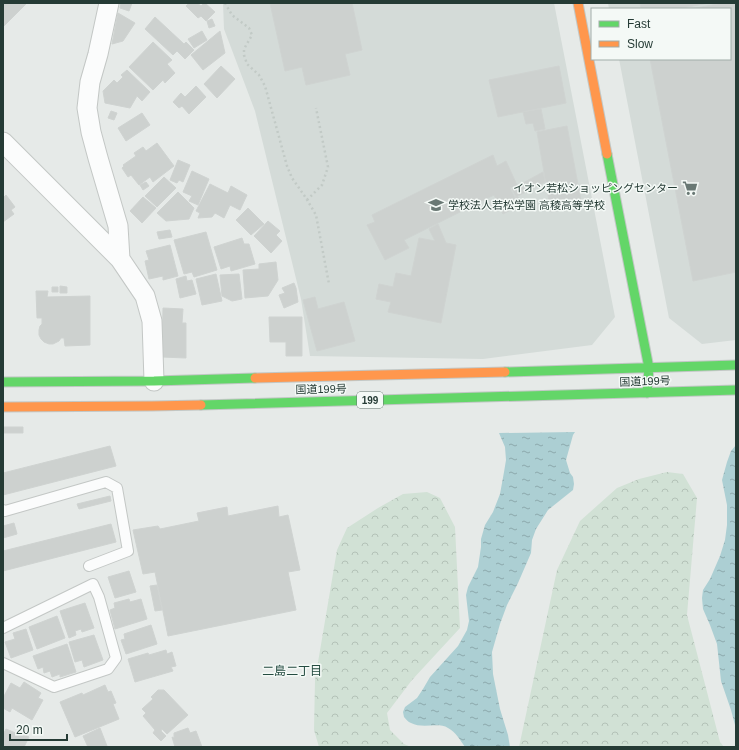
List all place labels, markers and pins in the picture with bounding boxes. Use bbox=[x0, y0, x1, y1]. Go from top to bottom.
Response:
supermarket icon: イオン若松ショッピングセンター bbox=[681, 179, 699, 197]
place label: イオン若松ショッピングセンター bbox=[513, 182, 678, 194]
school or university icon: 学校法人若松学園 高稜高等学校 bbox=[427, 196, 445, 214]
place label: 学校法人若松学園 高稜高等学校 bbox=[448, 199, 605, 211]

